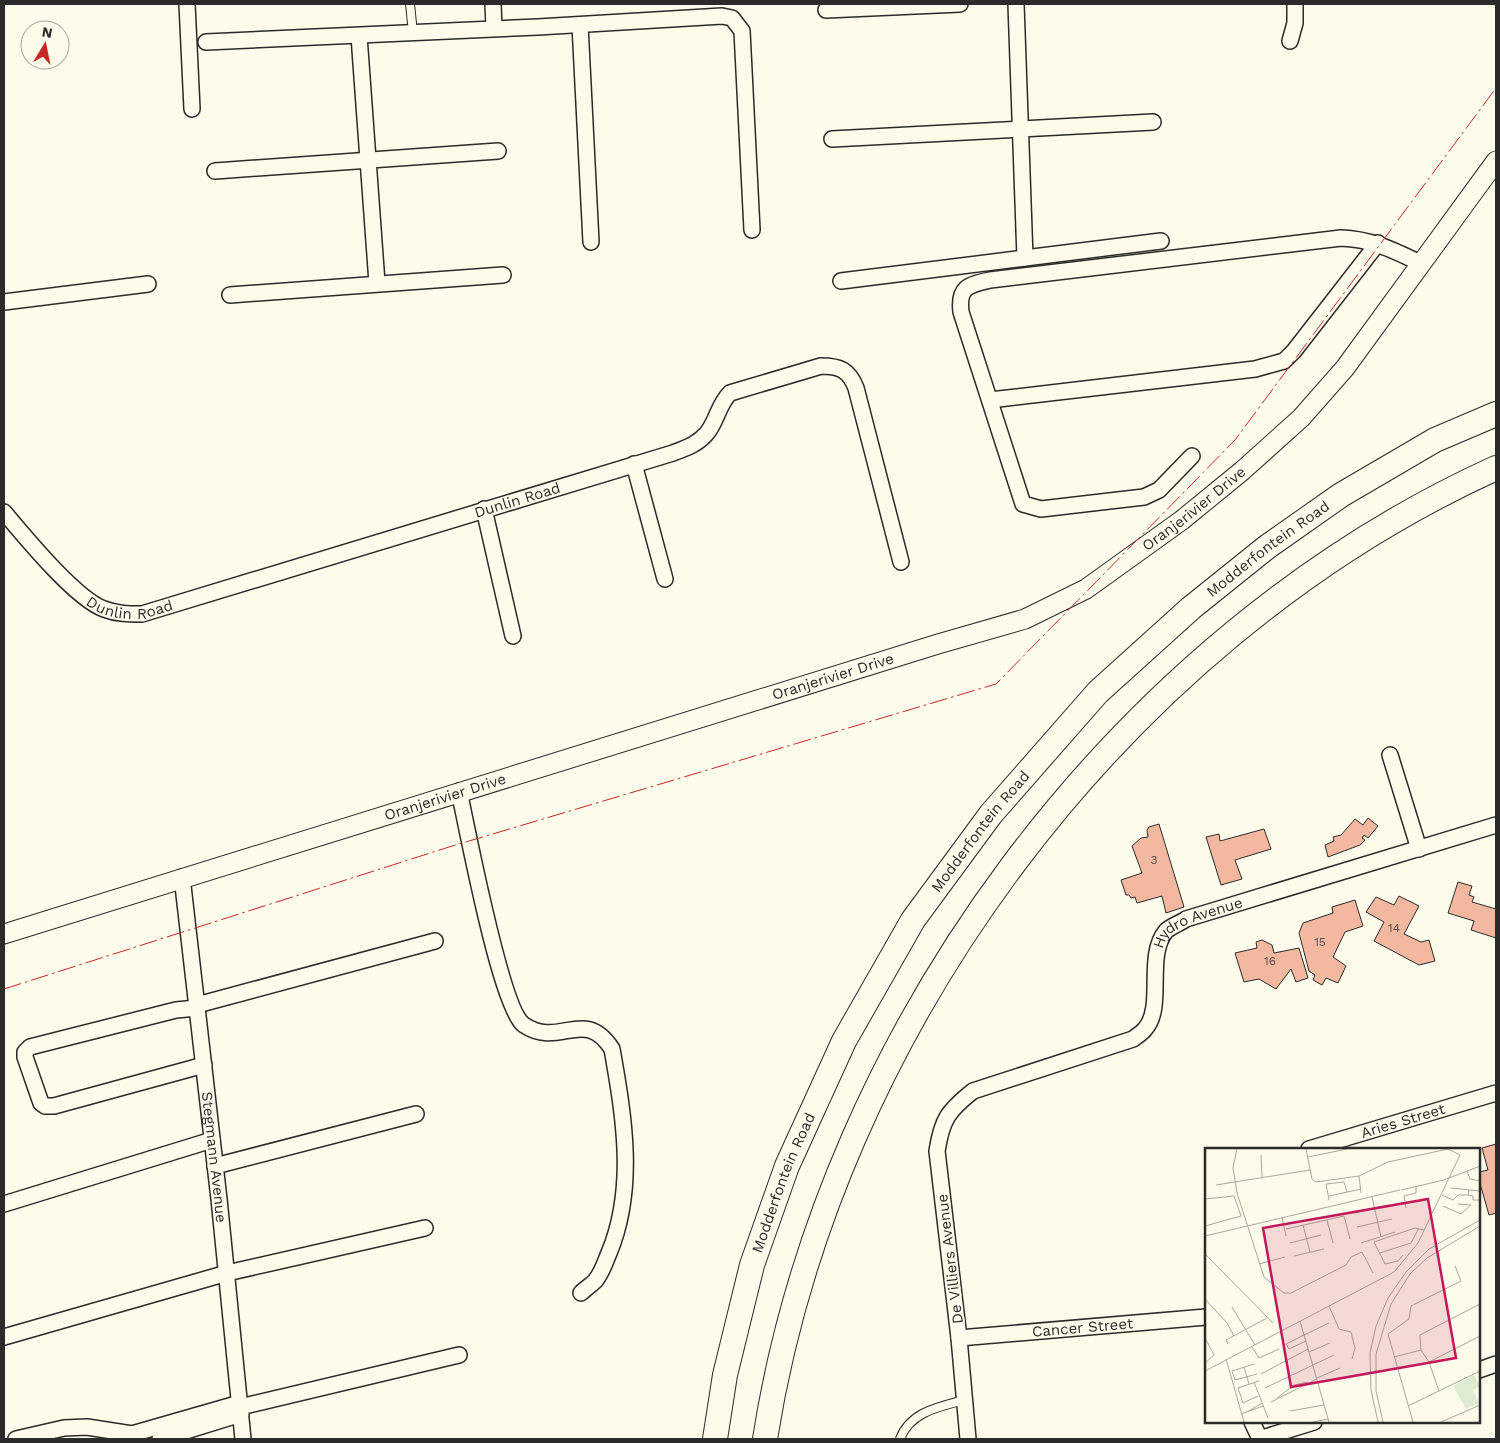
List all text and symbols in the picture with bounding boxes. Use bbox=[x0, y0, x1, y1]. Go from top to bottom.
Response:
north arrow bbox=[20, 20, 70, 70]
text: N bbox=[41, 23, 54, 41]
street label: Oranjerivier Drive bbox=[1139, 463, 1249, 555]
street label: Dunlin Road bbox=[472, 479, 563, 522]
street label: Modderfontein Road bbox=[1203, 497, 1333, 601]
street label: Dunlin Road bbox=[83, 592, 175, 623]
street label: Oranjerivier Drive bbox=[770, 649, 896, 704]
street label: Modderfontein Road bbox=[927, 767, 1034, 896]
street label: Oranjerivier Drive bbox=[382, 770, 508, 824]
house number: 3 bbox=[1151, 853, 1158, 867]
street label: Hydro Avenue bbox=[1149, 893, 1245, 951]
house number: 14 bbox=[1388, 921, 1400, 935]
house number: 15 bbox=[1314, 935, 1326, 949]
house number: 16 bbox=[1264, 954, 1276, 968]
street label: Stegmann Avenue bbox=[198, 1091, 230, 1223]
street label: Aries Street bbox=[1359, 1100, 1448, 1142]
street label: Modderfontein Road bbox=[748, 1110, 819, 1255]
inset map bbox=[1205, 1148, 1480, 1423]
street label: De Villiers Avenue bbox=[933, 1193, 967, 1325]
street label: Cancer Street bbox=[1031, 1314, 1134, 1341]

